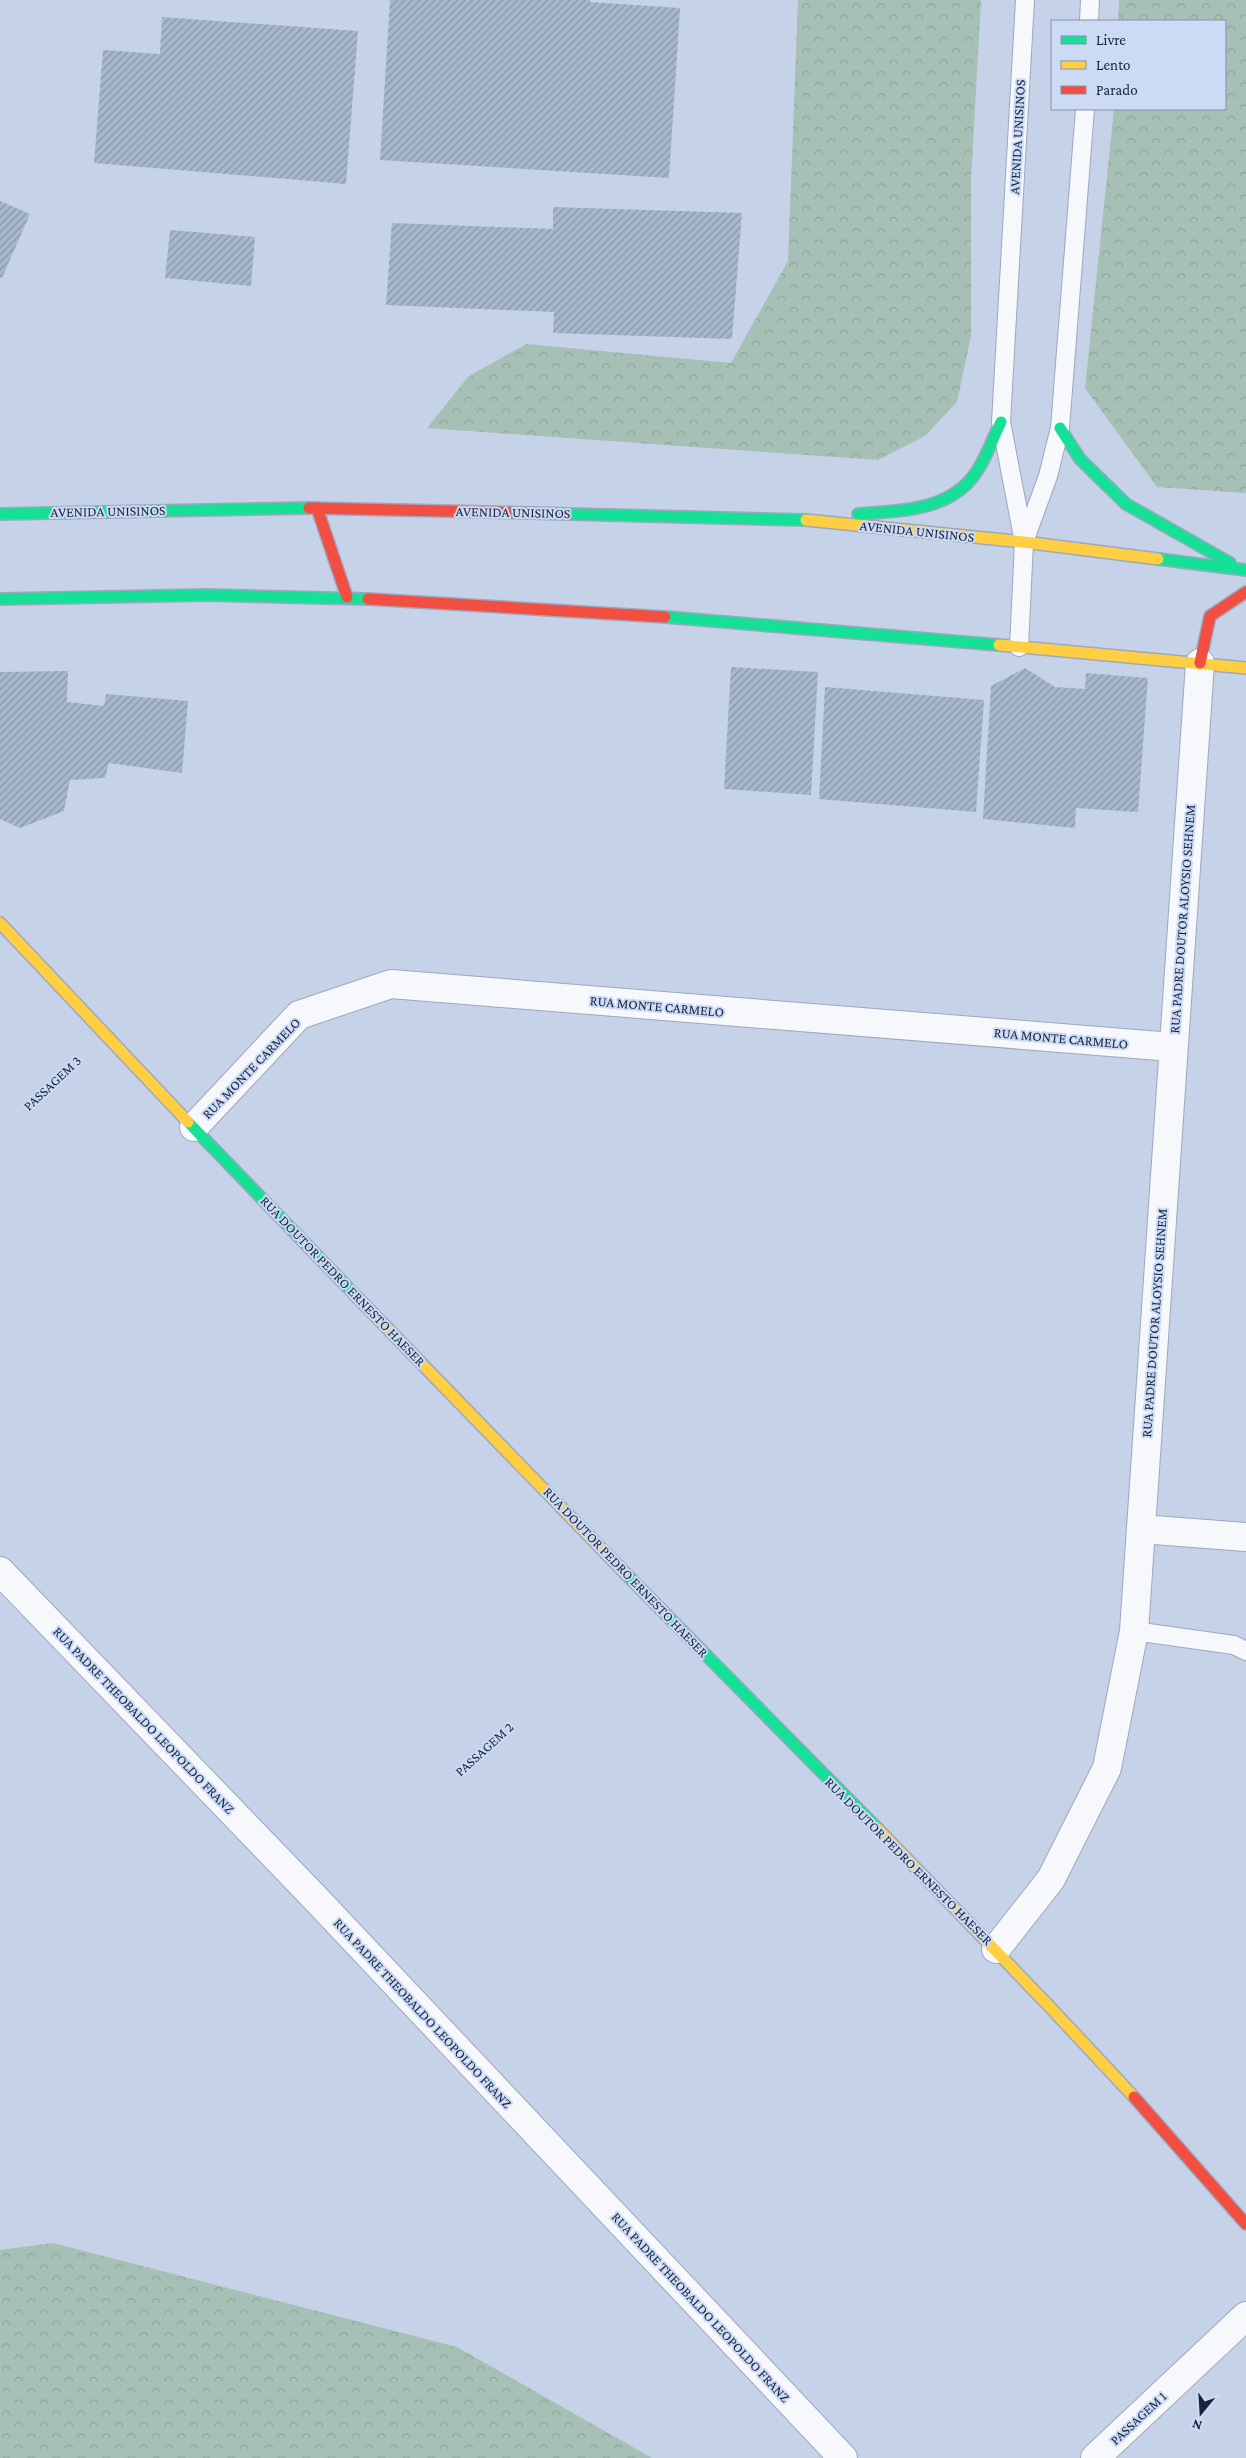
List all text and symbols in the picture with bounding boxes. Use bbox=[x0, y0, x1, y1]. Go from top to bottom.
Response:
legend bbox=[1051, 20, 1226, 110]
text: Livre bbox=[1096, 32, 1126, 48]
text: Lento bbox=[1096, 57, 1130, 73]
street label: AVENIDA UNISINOS bbox=[1006, 79, 1028, 195]
text: Parado bbox=[1096, 82, 1138, 98]
street label: AVENIDA UNISINOS bbox=[50, 502, 166, 520]
street label: AVENIDA UNISINOS bbox=[455, 503, 571, 521]
street label: AVENIDA UNISINOS bbox=[859, 517, 975, 545]
street label: RUA PADRE DOUTOR ALOYSIO SEHNEM bbox=[1166, 804, 1198, 1034]
street label: RUA MONTE CARMELO bbox=[589, 992, 725, 1020]
street label: RUA MONTE CARMELO bbox=[199, 1014, 303, 1122]
street label: RUA MONTE CARMELO bbox=[993, 1024, 1129, 1052]
street label: PASSAGEM 3 bbox=[20, 1052, 84, 1114]
street label: RUA DOUTOR PEDRO ERNESTO HAESER bbox=[257, 1193, 429, 1370]
street label: RUA PADRE DOUTOR ALOYSIO SEHNEM bbox=[1138, 1208, 1170, 1438]
street label: RUA DOUTOR PEDRO ERNESTO HAESER bbox=[540, 1484, 712, 1661]
street label: RUA PADRE THEOBALDO LEOPOLDO FRANZ bbox=[50, 1623, 238, 1817]
street label: PASSAGEM 2 bbox=[452, 1718, 517, 1779]
street label: RUA DOUTOR PEDRO ERNESTO HAESER bbox=[822, 1774, 996, 1948]
street label: RUA PADRE THEOBALDO LEOPOLDO FRANZ bbox=[331, 1915, 515, 2111]
street label: RUA PADRE THEOBALDO LEOPOLDO FRANZ bbox=[609, 2209, 793, 2405]
street label: PASSAGEM 1 bbox=[1107, 2388, 1170, 2448]
north arrow bbox=[1176, 2388, 1226, 2438]
text: N bbox=[1190, 2416, 1204, 2434]

